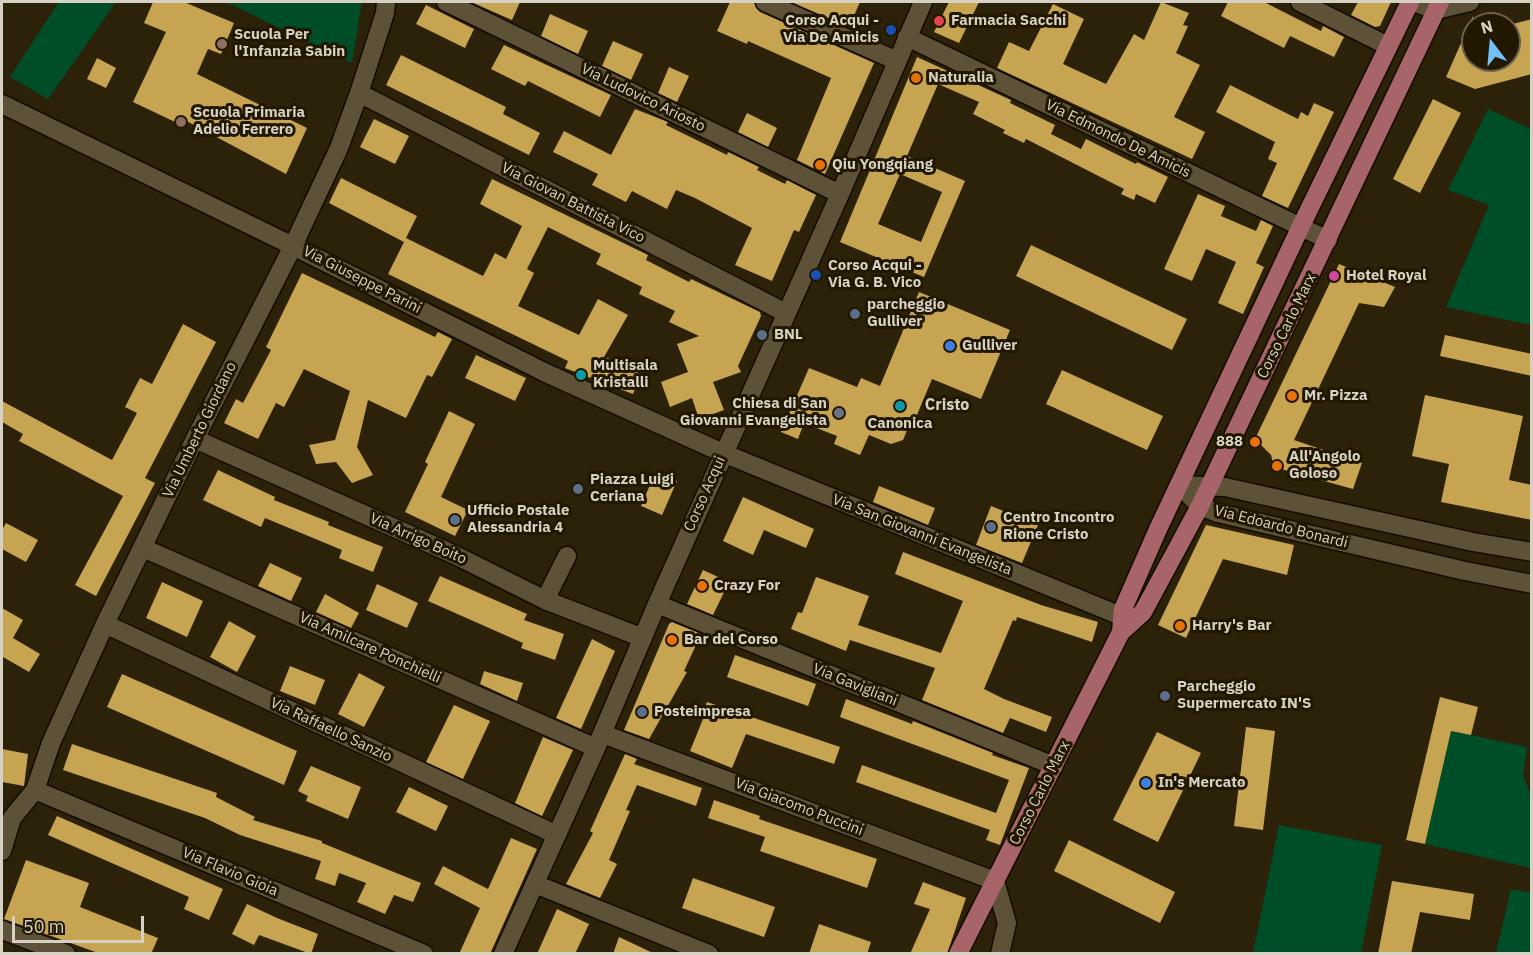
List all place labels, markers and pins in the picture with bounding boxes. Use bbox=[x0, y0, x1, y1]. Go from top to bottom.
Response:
place label: Corso Acqui - Via De Amicis bbox=[783, 12, 879, 47]
place label: Farmacia Sacchi bbox=[951, 12, 1066, 30]
marker: Farmacia Sacchi bbox=[932, 14, 946, 28]
marker: Corso Acqui - Via De Amicis bbox=[884, 23, 898, 37]
place label: Scuola Per l'Infanzia Sabin bbox=[234, 26, 345, 61]
marker: Scuola Per l'Infanzia Sabin bbox=[215, 37, 229, 51]
place label: Naturalia bbox=[928, 69, 994, 87]
marker: Naturalia bbox=[909, 71, 923, 85]
place label: Scuola Primaria Adelio Ferrero bbox=[193, 104, 305, 139]
marker: Scuola Primaria Adelio Ferrero bbox=[174, 115, 188, 129]
place label: Qiu Yongqiang bbox=[832, 156, 933, 174]
marker: Qiu Yongqiang bbox=[813, 158, 827, 172]
place label: Corso Acqui - Via G. B. Vico bbox=[828, 257, 922, 292]
place label: Hotel Royal bbox=[1346, 267, 1427, 285]
marker: Corso Acqui - Via G. B. Vico bbox=[809, 268, 823, 282]
marker: Hotel Royal bbox=[1327, 269, 1341, 283]
place label: parcheggio Gulliver bbox=[867, 296, 945, 331]
marker: parcheggio Gulliver bbox=[848, 307, 862, 321]
place label: BNL bbox=[774, 326, 803, 344]
marker: BNL bbox=[755, 328, 769, 342]
place label: Gulliver bbox=[962, 337, 1017, 355]
marker: Gulliver bbox=[943, 339, 957, 353]
place label: Multisala Kristalli bbox=[593, 357, 658, 392]
marker: Multisala Kristalli bbox=[574, 368, 588, 382]
place label: Mr. Pizza bbox=[1304, 387, 1368, 405]
marker: Mr. Pizza bbox=[1285, 389, 1299, 403]
place label: Chiesa di San Giovanni Evangelista bbox=[680, 395, 827, 430]
marker: Canonica bbox=[893, 399, 907, 413]
marker: Chiesa di San Giovanni Evangelista bbox=[832, 406, 846, 420]
place label: Canonica bbox=[867, 415, 933, 433]
place label: 888 bbox=[1216, 433, 1243, 451]
marker: 888 bbox=[1248, 435, 1262, 449]
place label: All'Angolo Goloso bbox=[1289, 448, 1360, 483]
marker: All'Angolo Goloso bbox=[1270, 459, 1284, 473]
place label: Piazza Luigi Ceriana bbox=[590, 471, 674, 506]
marker: Piazza Luigi Ceriana bbox=[571, 482, 585, 496]
place label: Ufficio Postale Alessandria 4 bbox=[467, 502, 569, 537]
place label: Centro Incontro Rione Cristo bbox=[1003, 509, 1115, 544]
marker: Ufficio Postale Alessandria 4 bbox=[448, 513, 462, 527]
marker: Centro Incontro Rione Cristo bbox=[984, 520, 998, 534]
place label: Crazy For bbox=[714, 577, 780, 595]
marker: Crazy For bbox=[695, 579, 709, 593]
place label: Harry's Bar bbox=[1192, 617, 1272, 635]
marker: Harry's Bar bbox=[1173, 619, 1187, 633]
place label: Bar del Corso bbox=[684, 631, 778, 649]
marker: Bar del Corso bbox=[665, 633, 679, 647]
place label: Parcheggio Supermercato IN'S bbox=[1177, 678, 1311, 713]
marker: Parcheggio Supermercato IN'S bbox=[1158, 689, 1172, 703]
place label: Posteimpresa bbox=[654, 703, 751, 721]
marker: Posteimpresa bbox=[635, 705, 649, 719]
place label: In's Mercato bbox=[1158, 774, 1245, 792]
marker: In's Mercato bbox=[1139, 776, 1153, 790]

